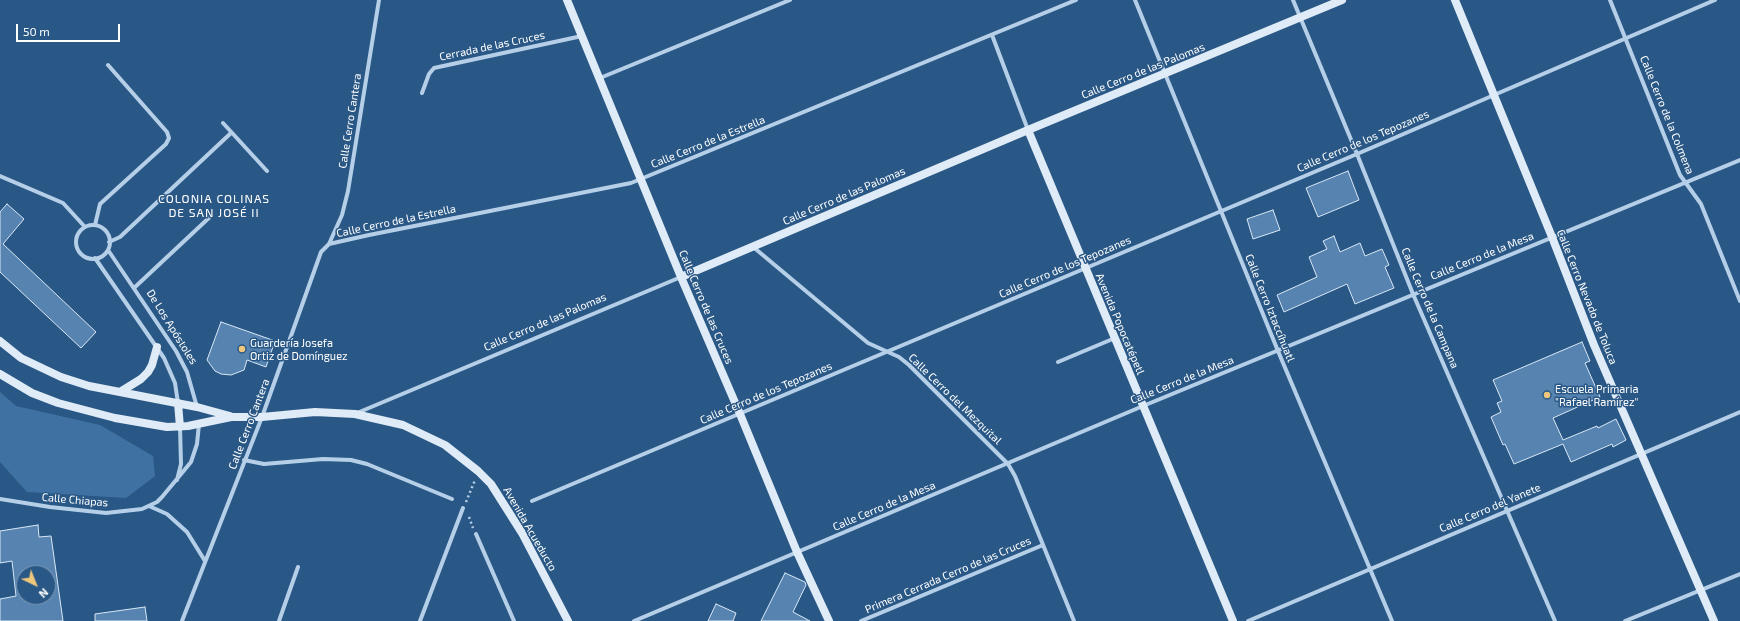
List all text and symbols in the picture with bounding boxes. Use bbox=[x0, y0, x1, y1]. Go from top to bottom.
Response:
scale bar bbox=[18, 16, 122, 42]
text: 50 m bbox=[23, 24, 50, 38]
street label: Cerrada de las Cruces bbox=[438, 28, 546, 64]
street label: Calle Cerro de las Palomas bbox=[1079, 40, 1207, 102]
street label: Calle Cerro de la Colmena bbox=[1637, 54, 1697, 176]
street label: Calle Cerro Cantera bbox=[336, 73, 364, 169]
street label: Calle Cerro de los Tepozanes bbox=[1295, 107, 1431, 175]
street label: Calle Cerro de la Estrella bbox=[649, 113, 767, 171]
street label: Calle Cerro de las Palomas bbox=[781, 164, 907, 228]
district label: COLONIA COLINAS DE SAN JOSÉ II bbox=[158, 192, 270, 220]
street label: Calle Cerro de la Estrella bbox=[335, 202, 457, 240]
street label: Calle Cerro Nevado de Toluca bbox=[1554, 228, 1620, 366]
street label: Calle Cerro de la Mesa bbox=[1428, 229, 1536, 283]
street label: Calle Cerro de los Tepozanes bbox=[997, 233, 1133, 301]
street label: Calle Cerro de la Campana bbox=[1399, 246, 1461, 370]
street label: Calle Cerro de las Cruces bbox=[676, 248, 736, 366]
street label: Calle Cerro Iztaccíhuatl bbox=[1242, 252, 1298, 364]
street label: Avenida Popocatépetl bbox=[1093, 271, 1147, 377]
street label: De Los Apóstoles bbox=[144, 287, 200, 367]
street label: Calle Cerro de las Palomas bbox=[482, 290, 608, 354]
place label: Guardería Josefa Ortiz de Domínguez bbox=[250, 336, 348, 362]
marker: Guardería Josefa Ortiz de Domínguez bbox=[237, 344, 247, 354]
street label: Calle Cerro del Mezquital bbox=[906, 351, 1004, 447]
street label: Calle Cerro de la Mesa bbox=[1128, 353, 1236, 407]
street label: Calle Cerro de los Tepozanes bbox=[698, 359, 834, 427]
street label: Calle Cerro Cantera bbox=[226, 377, 272, 471]
place label: Escuela Primaria "Rafael Ramírez" bbox=[1555, 382, 1639, 408]
marker: Escuela Primaria "Rafael Ramírez" bbox=[1542, 390, 1552, 400]
street label: Calle Cerro de la Mesa bbox=[831, 478, 937, 534]
street label: Calle Cerro del Yanete bbox=[1437, 481, 1543, 535]
street label: Avenida Acueducto bbox=[501, 485, 559, 573]
street label: Calle Chiapas bbox=[41, 491, 109, 509]
street label: Primera Cerrada Cerro de las Cruces bbox=[863, 534, 1033, 616]
north arrow bbox=[16, 565, 56, 605]
text: N bbox=[37, 586, 51, 601]

